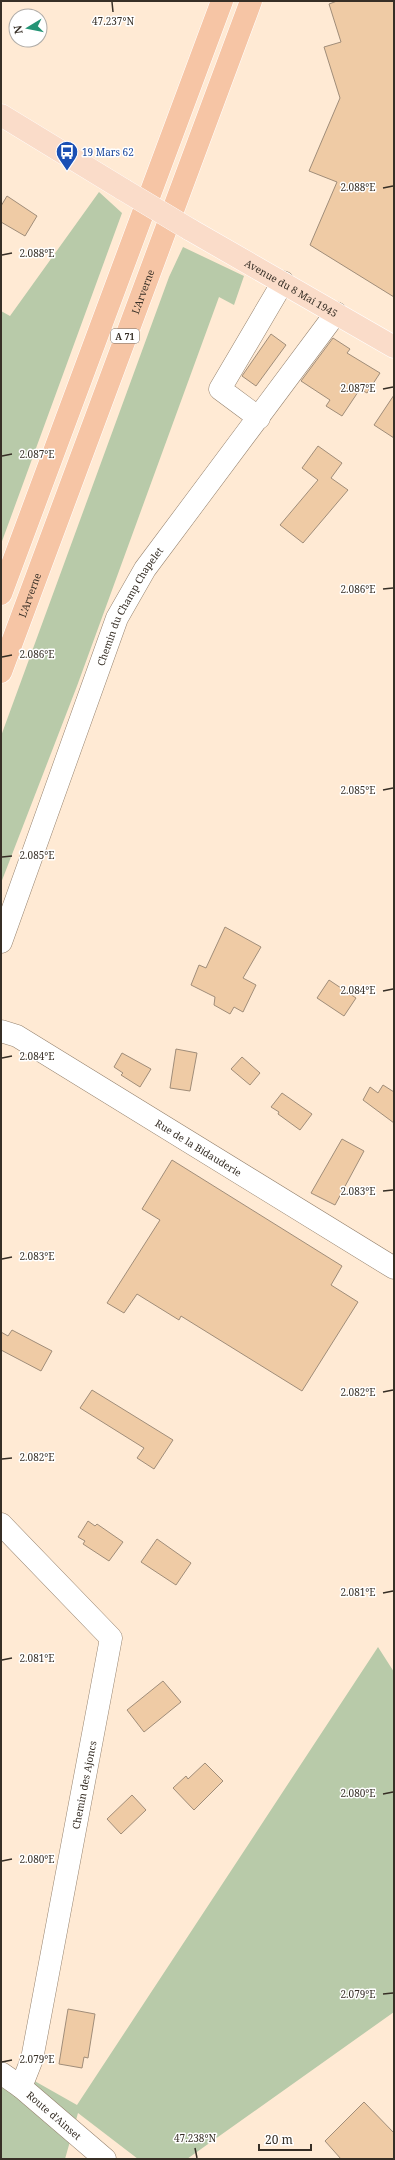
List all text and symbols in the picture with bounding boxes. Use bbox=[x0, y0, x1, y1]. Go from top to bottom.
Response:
north arrow bbox=[8, 8, 48, 48]
text: 47.237°N bbox=[92, 14, 134, 28]
text: N bbox=[9, 24, 26, 35]
bus stop icon: 19 Mars 62 bbox=[54, 139, 80, 172]
place label: 19 Mars 62 bbox=[82, 145, 134, 159]
text: 2.088°E bbox=[340, 180, 376, 194]
text: 2.088°E bbox=[19, 246, 55, 260]
street label: Avenue du 8 Mai 1945 bbox=[242, 256, 340, 320]
street label: L'Arverne bbox=[128, 267, 157, 316]
road number: A 71 bbox=[111, 329, 139, 343]
text: 2.087°E bbox=[340, 381, 376, 395]
text: 2.087°E bbox=[19, 447, 55, 461]
street label: Chemin du Champ Chapelet bbox=[93, 544, 166, 668]
street label: L'Arverne bbox=[15, 571, 44, 619]
text: 2.086°E bbox=[340, 582, 376, 596]
text: 2.086°E bbox=[19, 647, 55, 661]
text: 2.085°E bbox=[340, 783, 376, 797]
text: 2.085°E bbox=[19, 848, 55, 862]
text: 2.084°E bbox=[340, 983, 376, 997]
text: 2.084°E bbox=[19, 1049, 55, 1063]
street label: Rue de la Bidauderie bbox=[153, 1116, 244, 1180]
text: 2.083°E bbox=[340, 1184, 376, 1198]
text: 2.083°E bbox=[19, 1249, 55, 1263]
text: 2.082°E bbox=[340, 1385, 376, 1399]
text: 2.082°E bbox=[19, 1450, 55, 1464]
text: 2.081°E bbox=[340, 1585, 376, 1599]
text: 2.081°E bbox=[19, 1651, 55, 1665]
street label: Chemin des Ajoncs bbox=[69, 1739, 100, 1830]
text: 2.080°E bbox=[340, 1786, 376, 1800]
text: 2.080°E bbox=[19, 1852, 55, 1866]
text: 2.079°E bbox=[340, 1987, 376, 2001]
text: 2.079°E bbox=[19, 2052, 55, 2066]
street label: Route d'Ainset bbox=[24, 2088, 85, 2143]
scale bar bbox=[259, 2126, 311, 2152]
text: 47.238°N bbox=[174, 2131, 216, 2145]
text: 20 m bbox=[265, 2131, 293, 2148]

